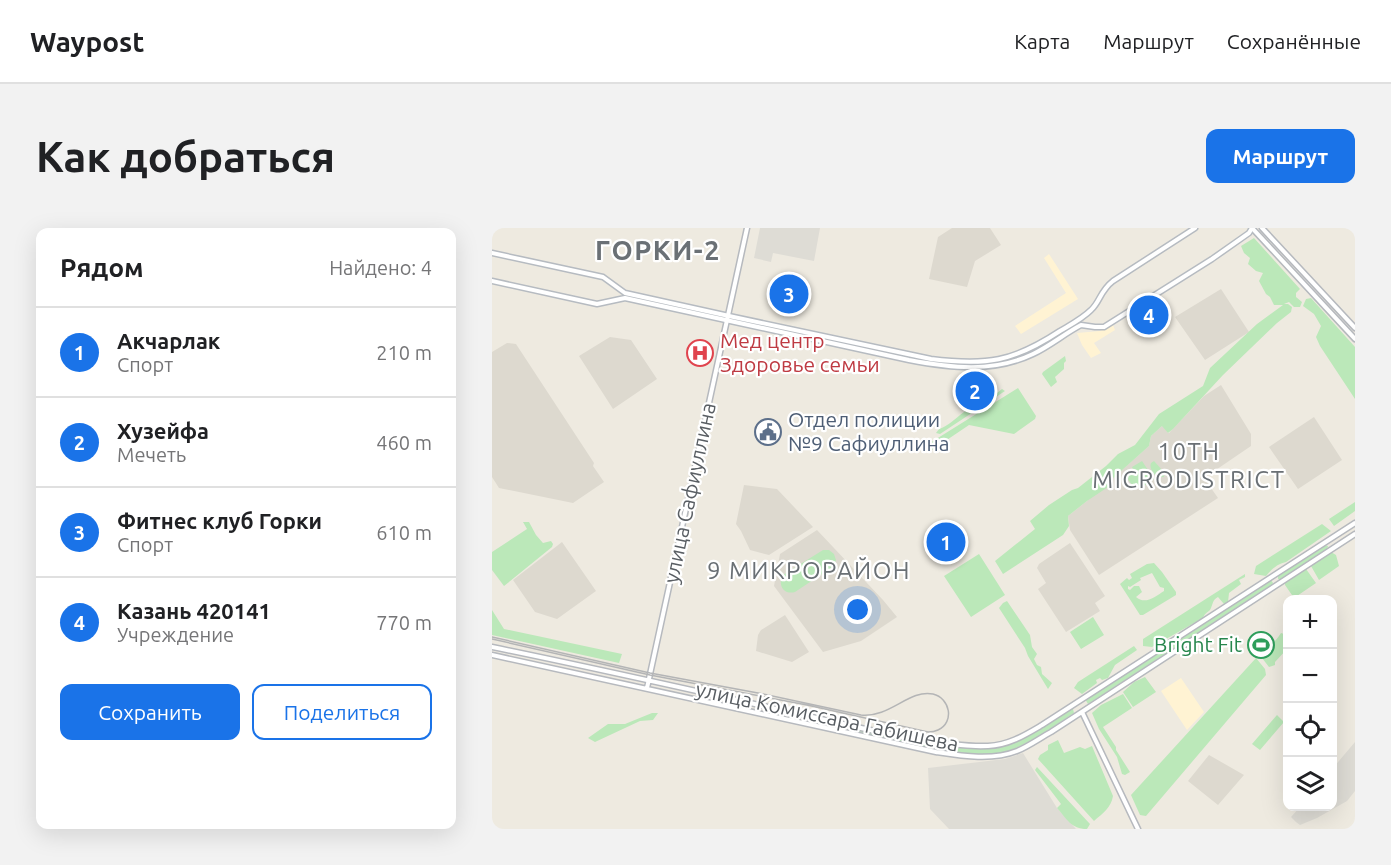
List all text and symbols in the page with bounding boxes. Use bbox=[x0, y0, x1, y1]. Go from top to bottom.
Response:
text: Waypost bbox=[30, 26, 144, 57]
text: Карта bbox=[1014, 29, 1070, 53]
text: Маршрут bbox=[1103, 29, 1194, 53]
text: Сохранённые bbox=[1227, 29, 1361, 53]
button: Маршрут bbox=[1206, 129, 1355, 183]
text: Как добраться bbox=[36, 133, 335, 180]
district label: ГОРКИ-2 bbox=[595, 235, 721, 265]
text: Рядом bbox=[60, 253, 144, 282]
text: Найдено: 4 bbox=[329, 256, 432, 279]
pin: 3 bbox=[770, 272, 808, 316]
pin: 4 bbox=[1130, 292, 1168, 338]
text: Акчарлак bbox=[117, 328, 220, 353]
place label: Мед центр Здоровье семьи bbox=[720, 328, 880, 376]
hospital icon: Мед центр Здоровье семьи bbox=[685, 338, 715, 368]
text: 1 bbox=[74, 341, 85, 364]
text: 210 m bbox=[376, 341, 432, 364]
text: Спорт bbox=[117, 353, 173, 376]
pin: 2 bbox=[956, 368, 994, 414]
street label: улица Сафиуллина bbox=[658, 400, 720, 585]
place label: Отдел полиции №9 Сафиуллина bbox=[788, 407, 950, 455]
public building icon: Отдел полиции №9 Сафиуллина bbox=[753, 417, 783, 447]
text: Хузейфа bbox=[117, 418, 209, 443]
text: 2 bbox=[74, 431, 85, 454]
text: 460 m bbox=[376, 431, 432, 454]
district label: 10TH MICRODISTRICT bbox=[1092, 438, 1286, 493]
text: Мечеть bbox=[117, 443, 186, 466]
text: Фитнес клуб Горки bbox=[117, 508, 322, 533]
pin: 1 bbox=[926, 520, 966, 564]
text: 3 bbox=[74, 521, 85, 544]
text: 610 m bbox=[376, 521, 432, 544]
text: Спорт bbox=[117, 533, 173, 556]
district label: 9 МИКРОРАЙОН bbox=[707, 556, 911, 584]
your location bbox=[843, 595, 872, 624]
map controls bbox=[1283, 595, 1337, 811]
button: + bbox=[1283, 595, 1337, 649]
text: Казань 420141 bbox=[117, 598, 271, 623]
text: 4 bbox=[74, 611, 85, 634]
text: 770 m bbox=[376, 611, 432, 634]
text: Учреждение bbox=[117, 623, 234, 646]
sports icon: Bright Fit bbox=[1246, 630, 1276, 660]
place label: Bright Fit bbox=[1154, 632, 1242, 656]
button: − bbox=[1283, 649, 1337, 703]
street label: улица Комиссара Габишева bbox=[694, 676, 961, 756]
button: Сохранить bbox=[60, 684, 240, 740]
button: Поделиться bbox=[252, 684, 432, 740]
button: locate bbox=[1283, 703, 1337, 757]
button: layers bbox=[1283, 757, 1337, 811]

